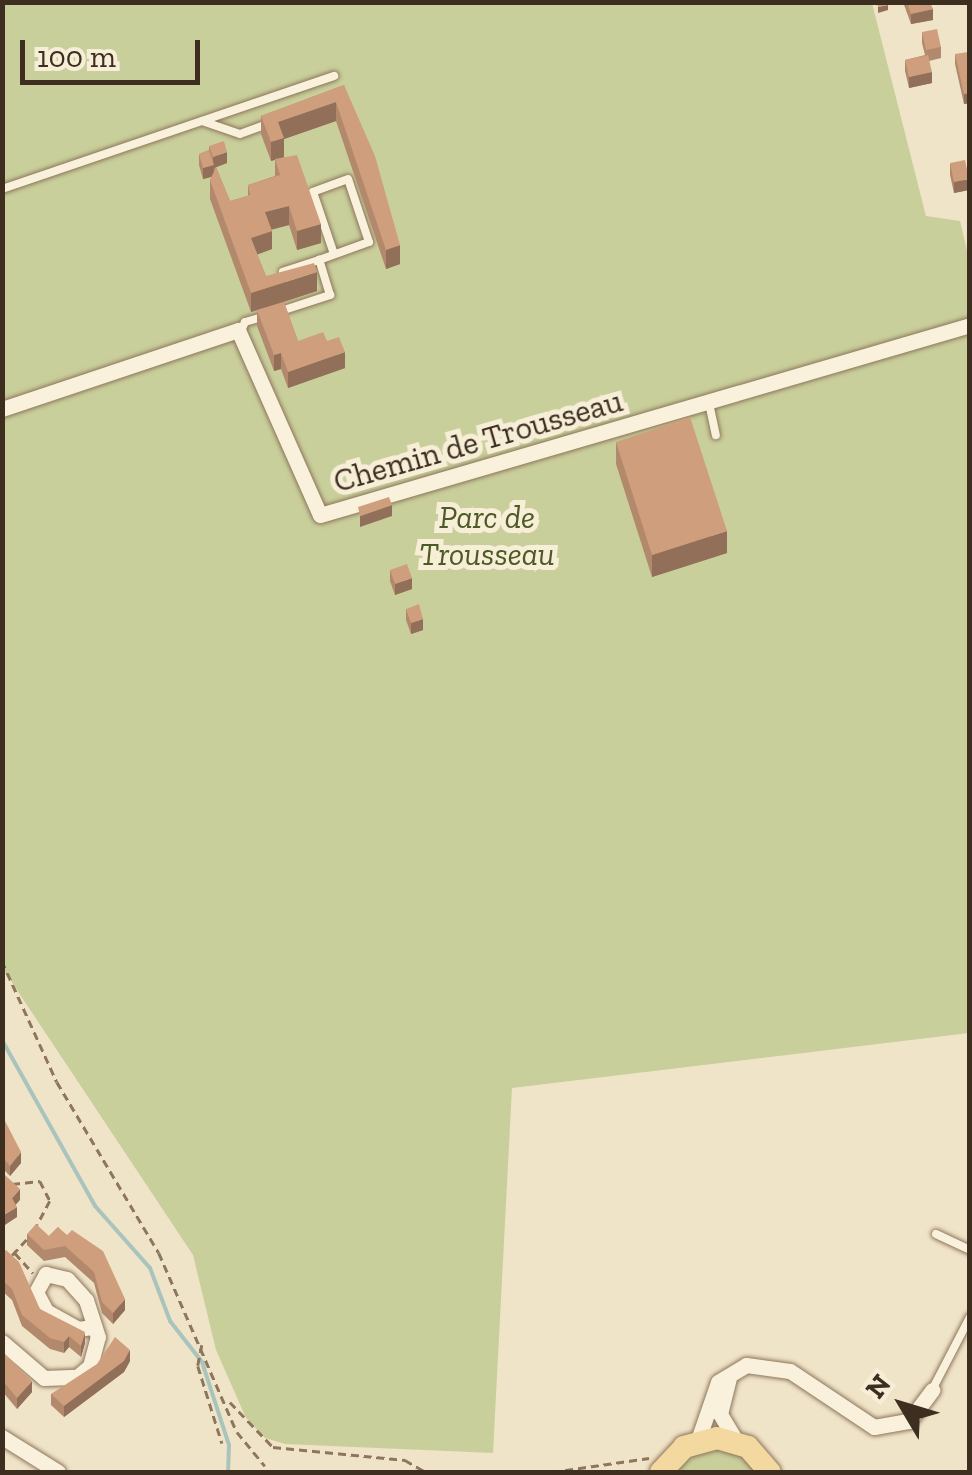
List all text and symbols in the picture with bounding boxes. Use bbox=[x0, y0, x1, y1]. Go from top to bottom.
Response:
scale bar bbox=[25, 20, 205, 82]
text: 100 m bbox=[37, 39, 116, 75]
street label: Chemin de Trousseau bbox=[329, 381, 627, 501]
park label: Parc de Trousseau bbox=[419, 499, 555, 574]
north arrow bbox=[852, 1355, 952, 1455]
text: N bbox=[858, 1368, 898, 1405]

